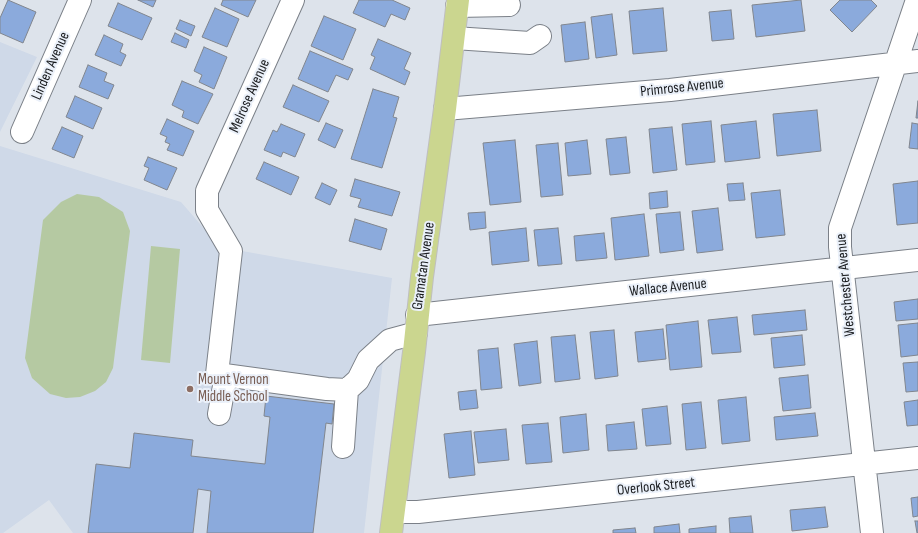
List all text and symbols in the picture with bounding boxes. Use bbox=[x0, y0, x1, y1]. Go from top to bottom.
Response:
street label: Linden Avenue bbox=[28, 29, 74, 103]
street label: Melrose Avenue bbox=[226, 56, 274, 136]
street label: Primrose Avenue bbox=[639, 75, 725, 101]
street label: Gramatan Avenue bbox=[409, 221, 439, 311]
street label: Westchester Avenue bbox=[833, 233, 859, 337]
street label: Wallace Avenue bbox=[629, 275, 707, 301]
place label: Mount Vernon Middle School bbox=[198, 371, 269, 406]
marker: Mount Vernon Middle School bbox=[185, 384, 195, 394]
street label: Overlook Street bbox=[616, 474, 696, 500]

